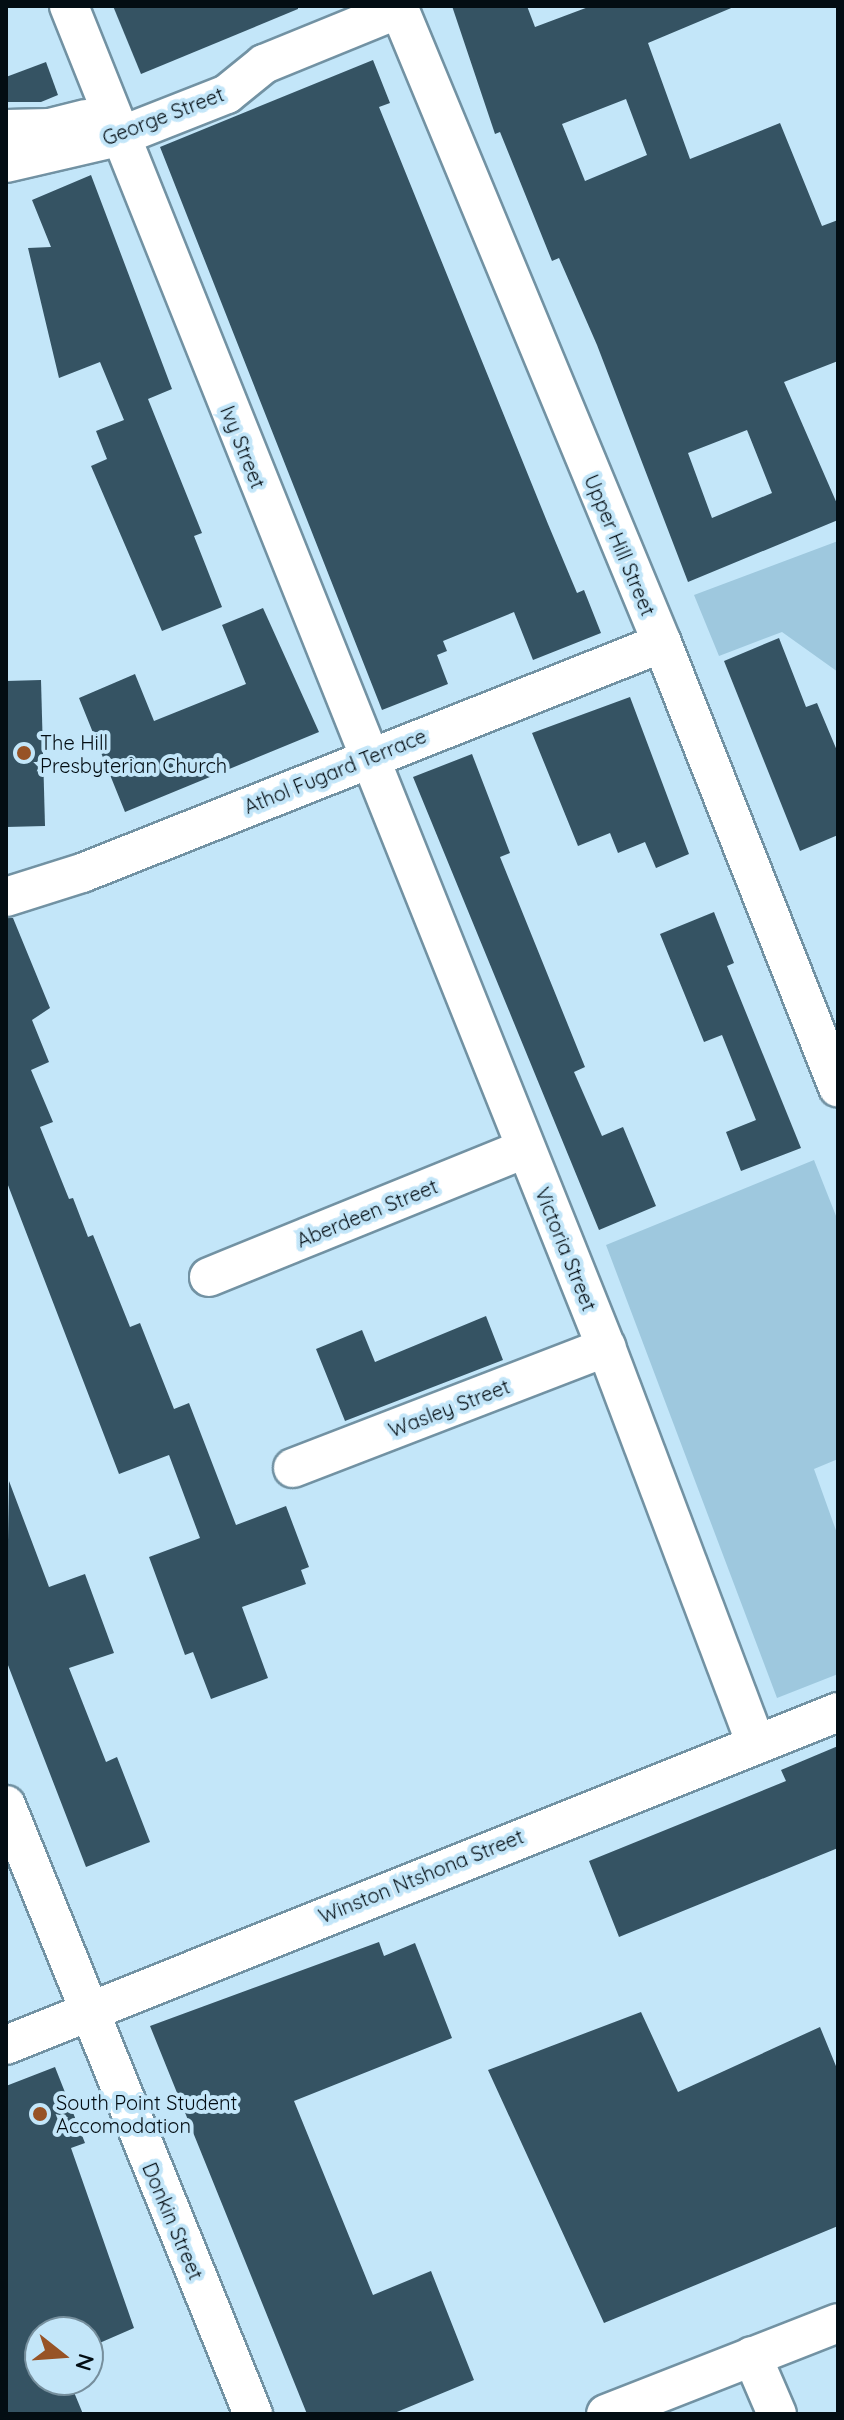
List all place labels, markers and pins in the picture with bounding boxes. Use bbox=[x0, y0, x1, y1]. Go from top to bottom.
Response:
place label: The Hill Presbyterian Church bbox=[40, 730, 227, 777]
marker: The Hill Presbyterian Church bbox=[15, 744, 33, 762]
place label: South Point Student Accomodation bbox=[56, 2090, 237, 2137]
marker: South Point Student Accomodation bbox=[31, 2105, 49, 2123]

